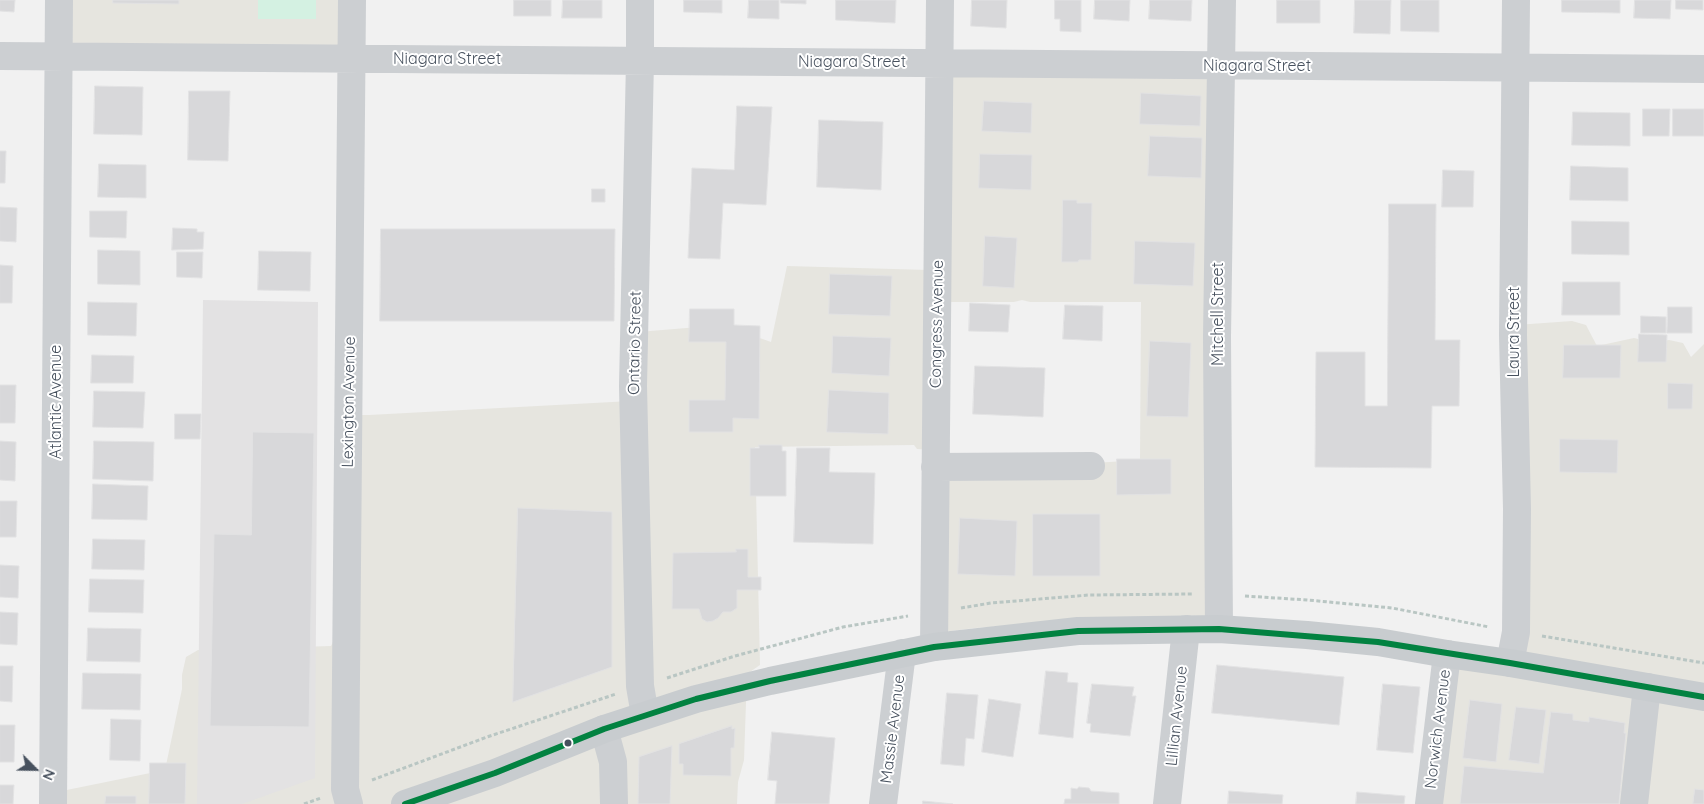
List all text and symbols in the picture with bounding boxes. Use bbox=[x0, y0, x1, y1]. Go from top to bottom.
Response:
street label: Niagara Street bbox=[393, 49, 501, 69]
street label: Niagara Street bbox=[798, 52, 906, 72]
street label: Niagara Street bbox=[1203, 56, 1311, 76]
street label: Congress Avenue bbox=[926, 260, 948, 388]
street label: Mitchell Street bbox=[1208, 262, 1228, 366]
street label: Laura Street bbox=[1504, 287, 1524, 377]
street label: Ontario Street bbox=[624, 291, 646, 395]
street label: Lexington Avenue bbox=[338, 336, 360, 468]
street label: Atlantic Avenue bbox=[46, 345, 66, 459]
street label: Lillian Avenue bbox=[1162, 665, 1192, 767]
street label: Norwich Avenue bbox=[1421, 668, 1455, 790]
street label: Massie Avenue bbox=[877, 673, 909, 785]
unlabelled marker bbox=[563, 738, 573, 748]
north arrow bbox=[10, 744, 60, 794]
text: N bbox=[39, 767, 59, 783]

